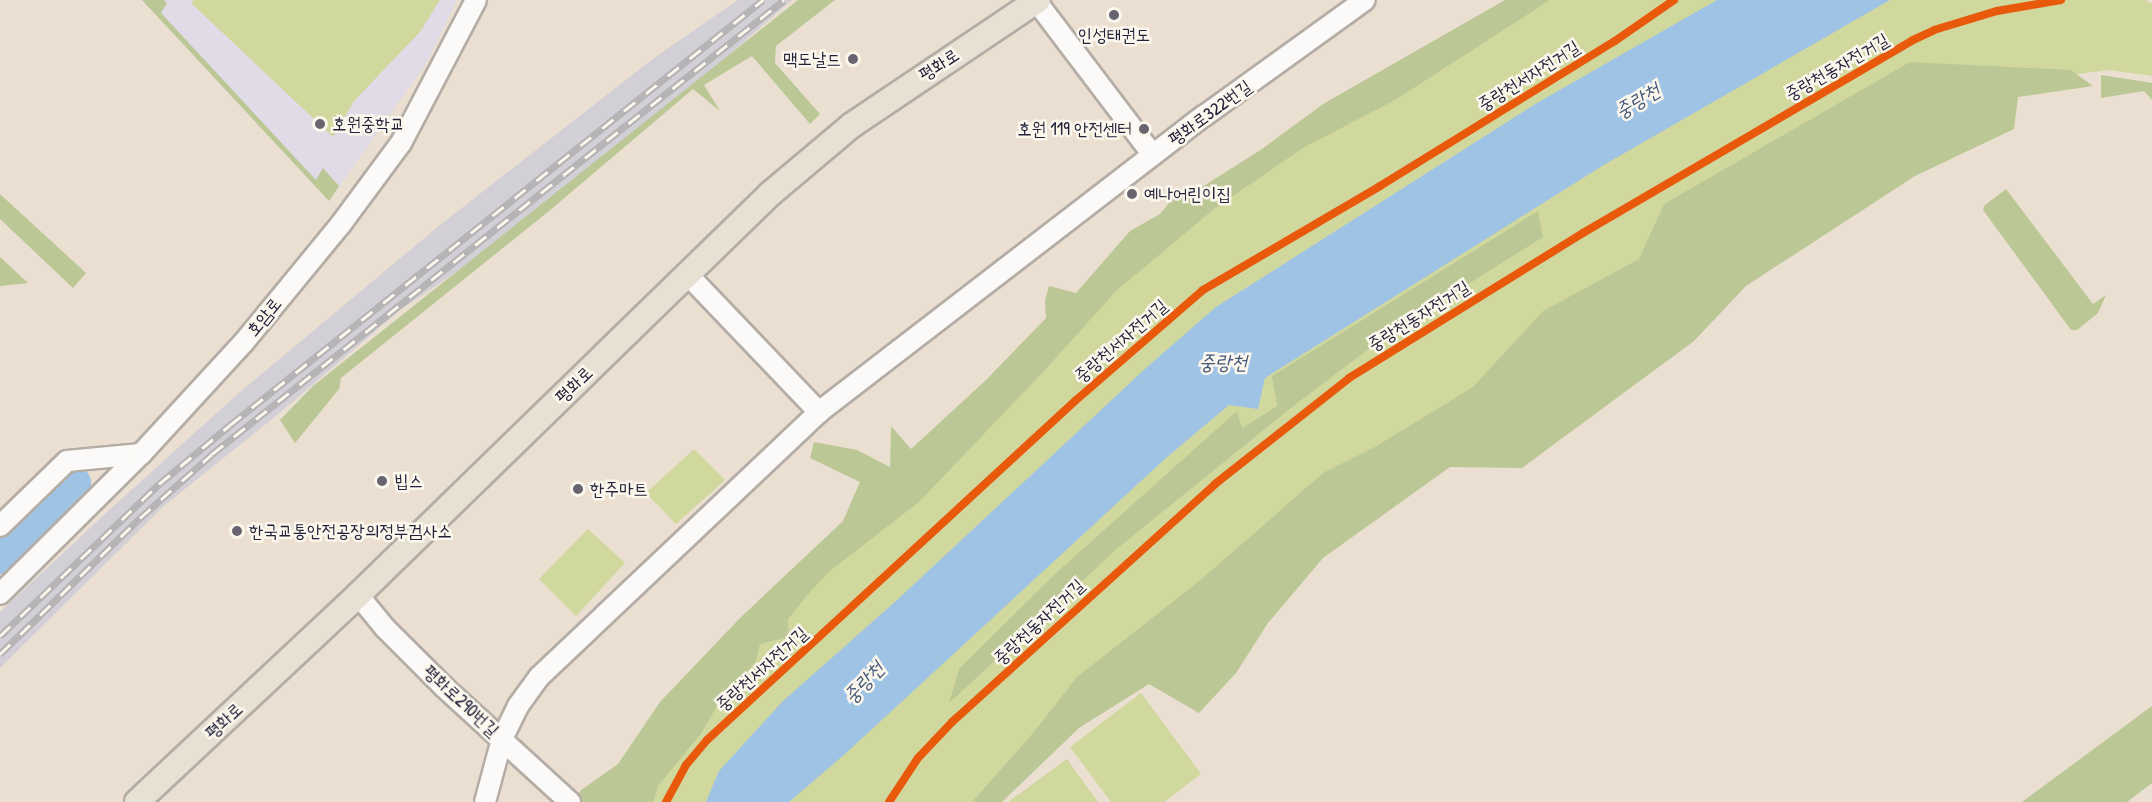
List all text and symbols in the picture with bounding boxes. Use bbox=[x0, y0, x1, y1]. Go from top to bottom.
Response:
marker: 인성태권도 bbox=[1107, 8, 1121, 22]
place label: 인성태권도 bbox=[1078, 24, 1150, 46]
street label: 중랑천동자전거길 bbox=[1781, 29, 1893, 105]
street label: 중랑천서자전거길 bbox=[1474, 36, 1584, 116]
street label: 평화로 bbox=[915, 44, 963, 86]
place label: 맥도날드 bbox=[783, 48, 841, 70]
marker: 맥도날드 bbox=[846, 52, 860, 66]
street label: 평화로322번길 bbox=[1164, 76, 1256, 150]
water label: 중랑천 bbox=[1610, 77, 1664, 123]
place label: 호원중학교 bbox=[332, 113, 404, 135]
marker: 호원중학교 bbox=[313, 117, 327, 131]
place label: 호원 119 안전센터 bbox=[1017, 118, 1132, 140]
marker: 호원 119 안전센터 bbox=[1137, 122, 1151, 136]
place label: 예나어린이집 bbox=[1144, 183, 1231, 205]
marker: 예나어린이집 bbox=[1125, 187, 1139, 201]
street label: 중랑천동자전거길 bbox=[1364, 276, 1474, 356]
street label: 호암로 bbox=[242, 293, 286, 341]
street label: 중랑천서자전거길 bbox=[1070, 295, 1172, 387]
water label: 중랑천 bbox=[1199, 349, 1247, 373]
street label: 평화로 bbox=[551, 362, 597, 408]
place label: 빕스 bbox=[394, 470, 423, 492]
marker: 빕스 bbox=[375, 474, 389, 488]
place label: 한주마트 bbox=[590, 478, 648, 500]
marker: 한주마트 bbox=[571, 482, 585, 496]
place label: 한국교통안전공장의정부검사소 bbox=[249, 520, 452, 542]
marker: 한국교통안전공장의정부검사소 bbox=[230, 524, 244, 538]
street label: 중랑천동자전거길 bbox=[989, 575, 1089, 669]
street label: 중랑천서자전거길 bbox=[712, 622, 812, 716]
water label: 중랑천 bbox=[838, 656, 888, 708]
street label: 평화로290번길 bbox=[419, 661, 503, 741]
street label: 평화로 bbox=[201, 698, 247, 744]

